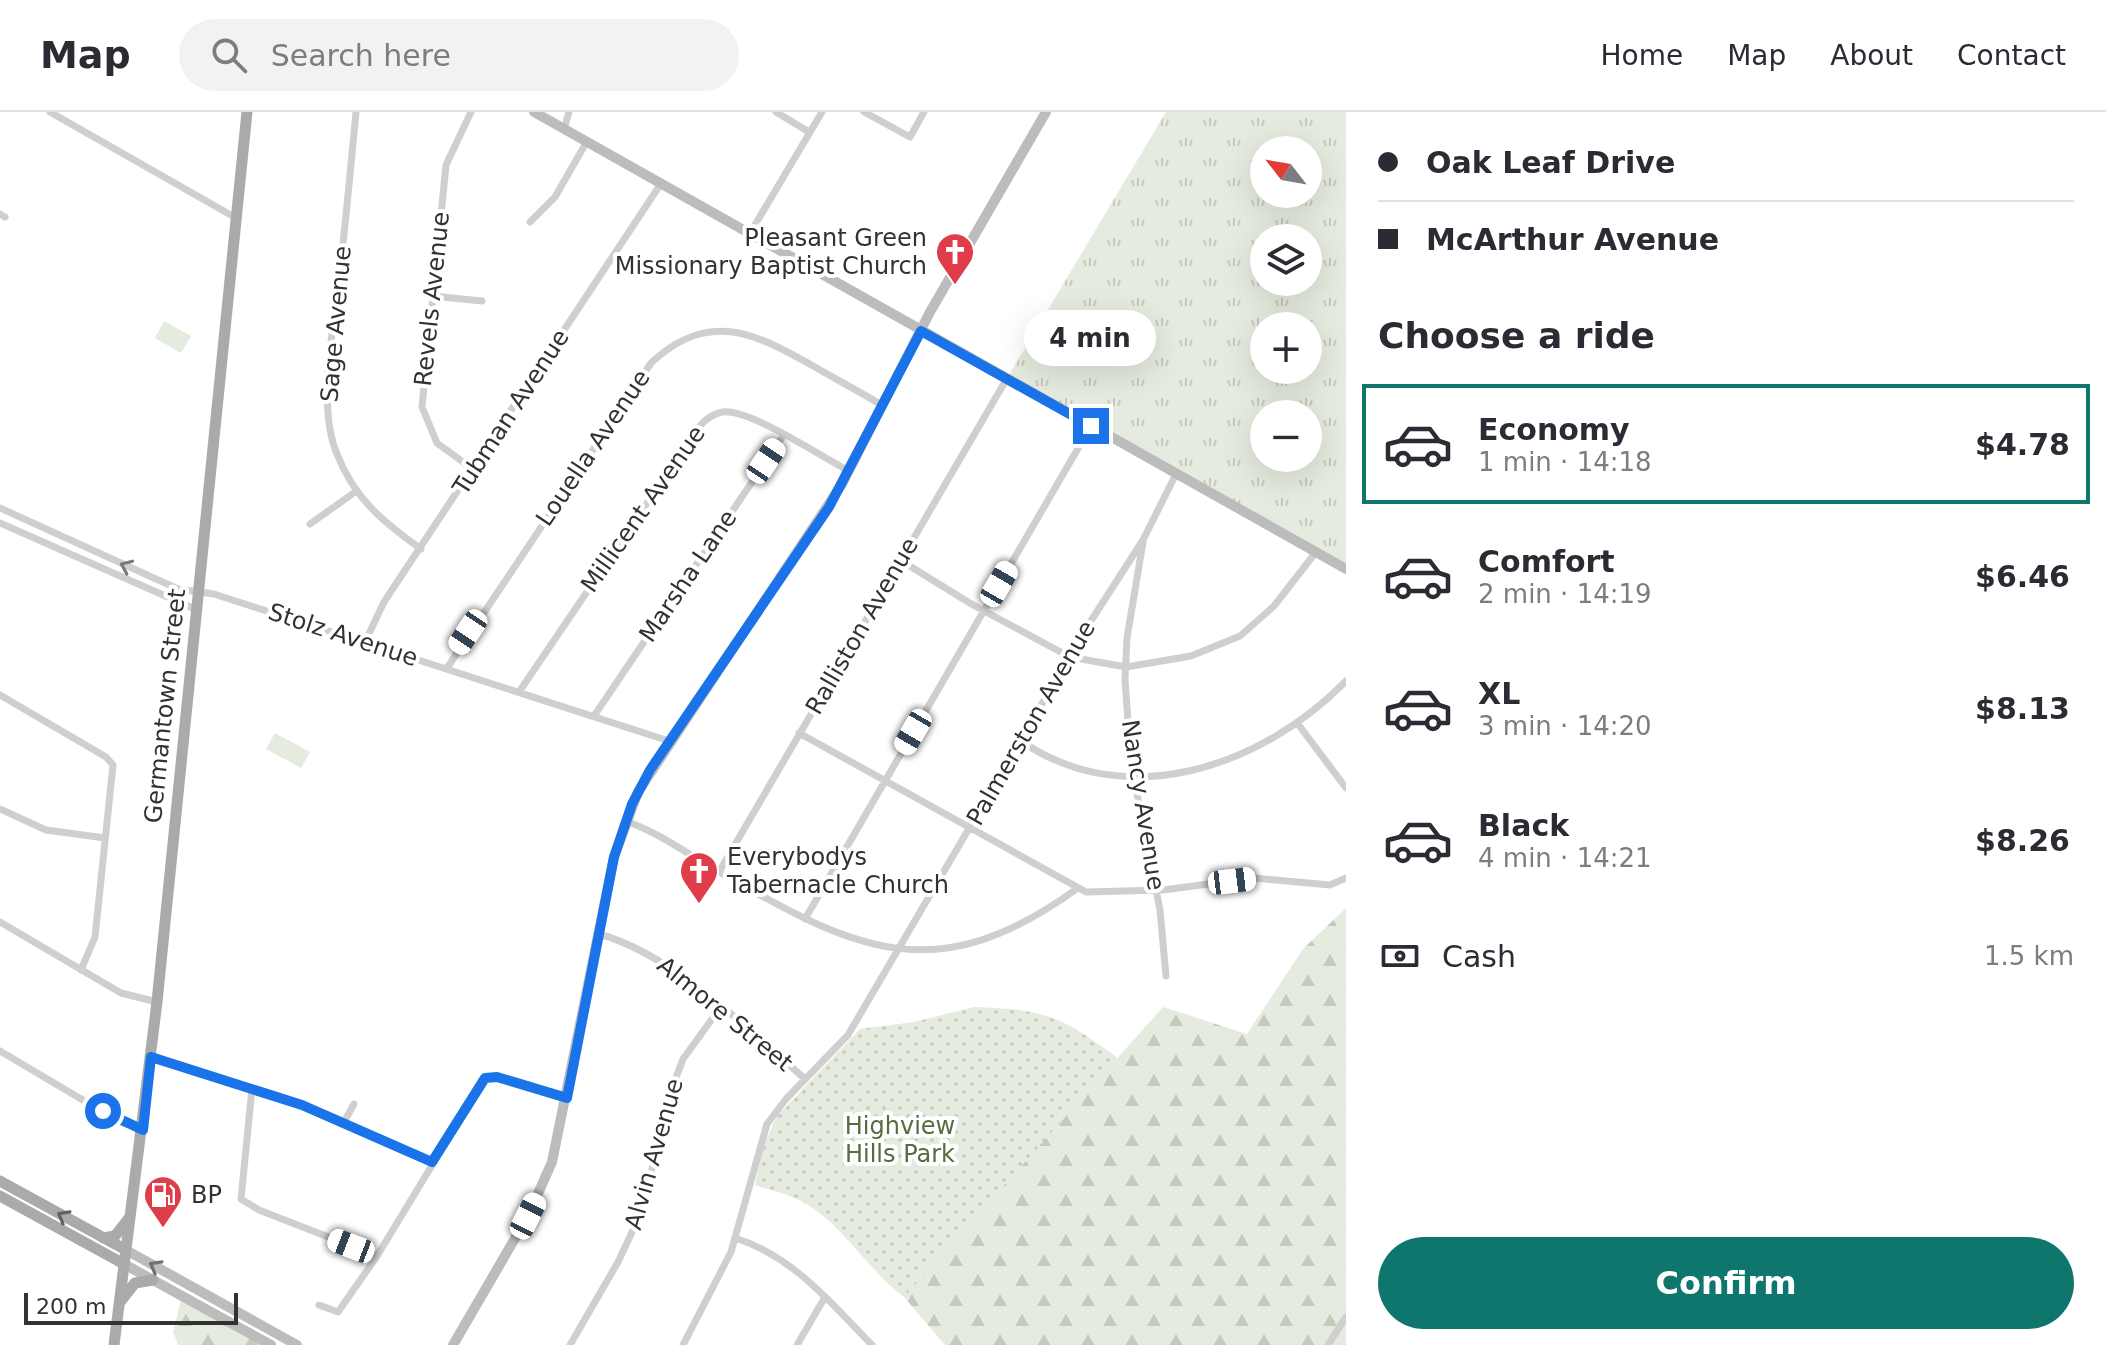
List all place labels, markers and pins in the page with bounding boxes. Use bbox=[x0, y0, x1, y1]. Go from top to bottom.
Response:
place label: Pleasant Green Missionary Baptist Church bbox=[615, 224, 927, 280]
church icon: Pleasant Green Missionary Baptist Church bbox=[934, 231, 976, 286]
place label: Everybodys Tabernacle Church bbox=[726, 843, 949, 899]
church icon: Everybodys Tabernacle Church bbox=[678, 850, 720, 905]
fuel station icon: BP bbox=[142, 1174, 184, 1229]
place label: BP bbox=[191, 1181, 222, 1209]

